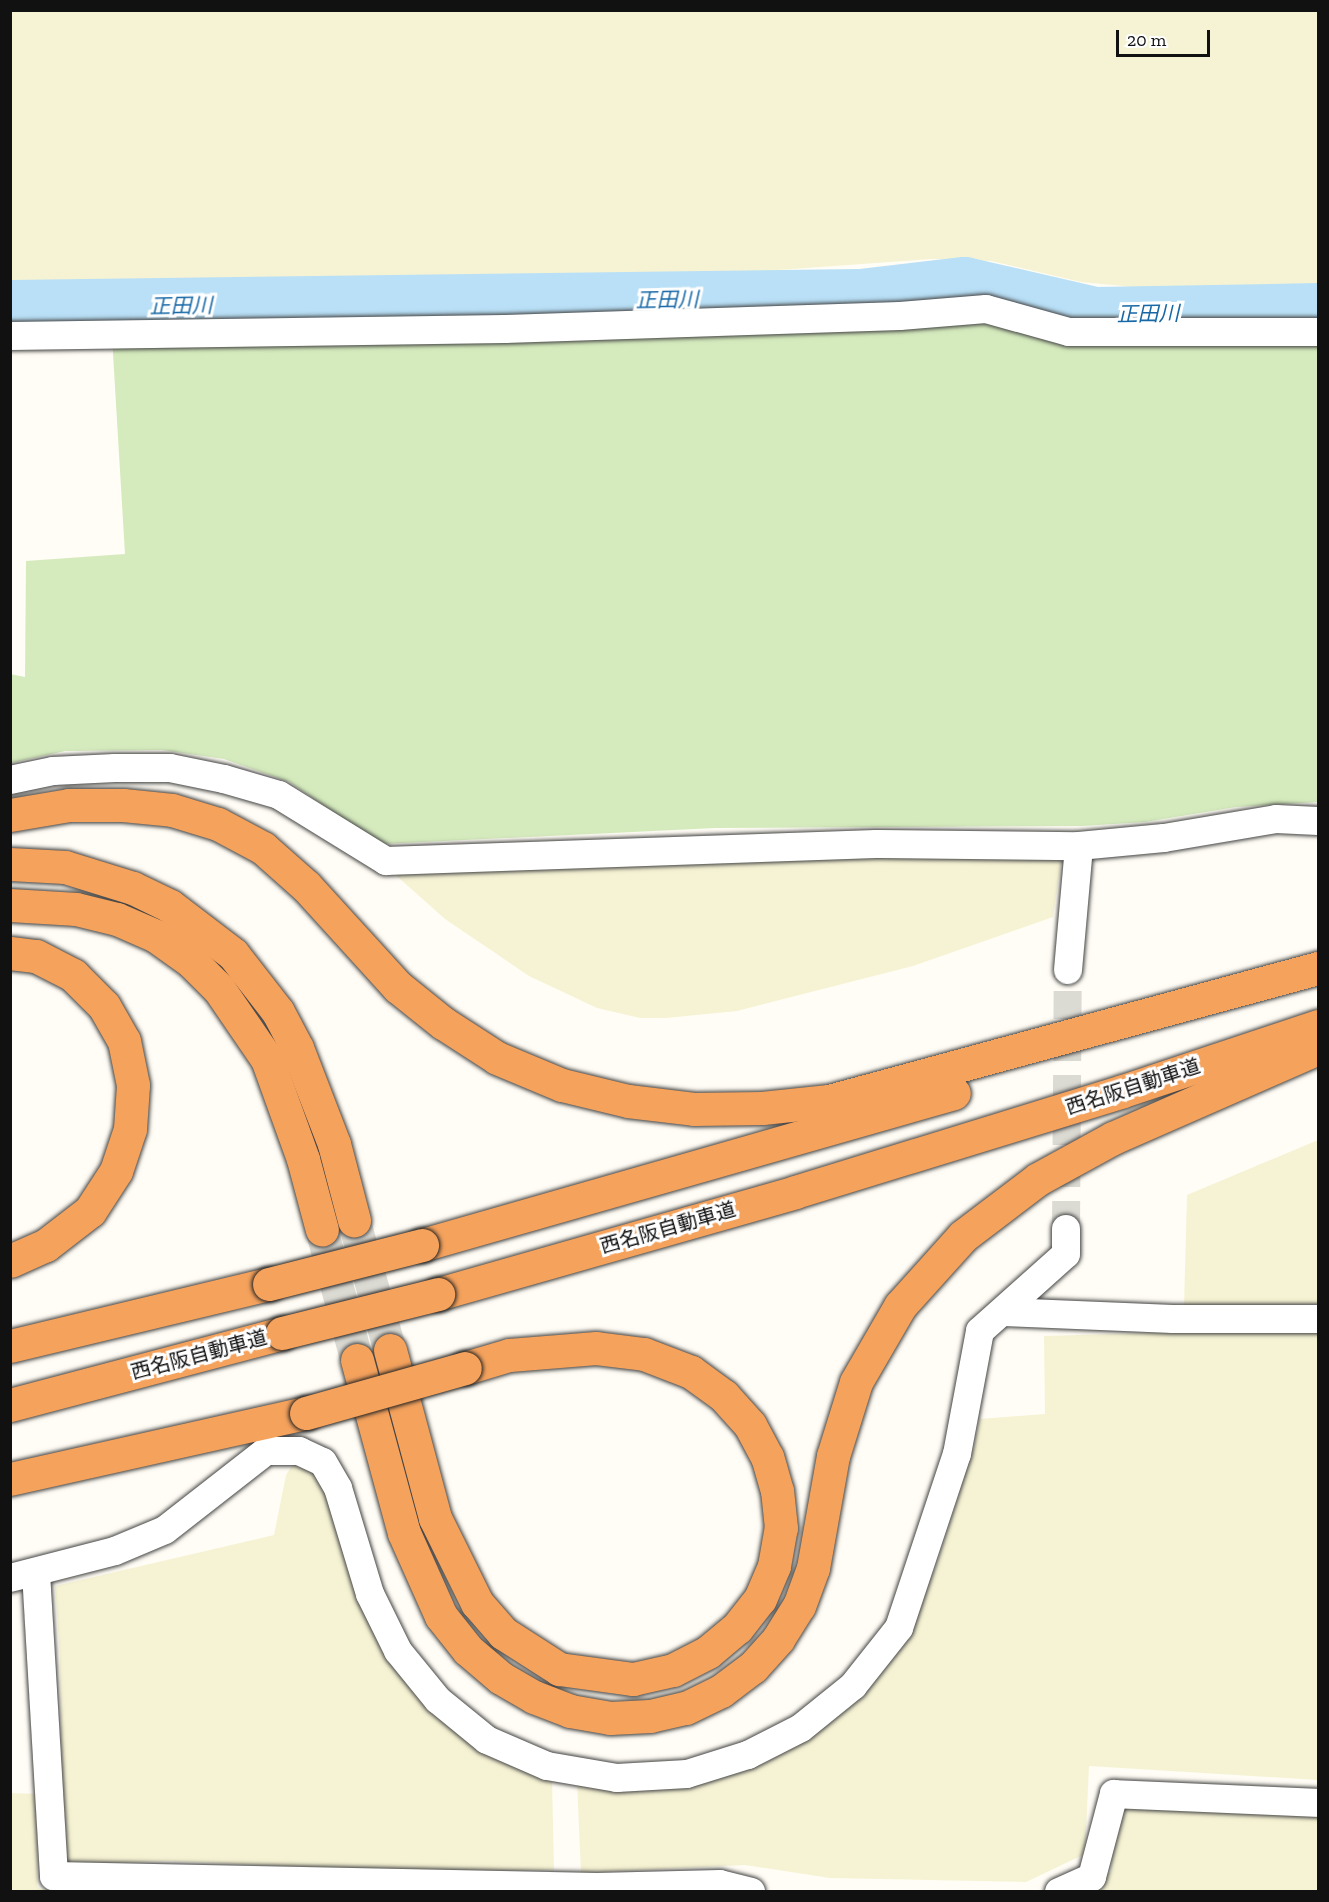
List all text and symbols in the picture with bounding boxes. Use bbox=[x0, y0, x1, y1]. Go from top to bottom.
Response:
scale bar bbox=[1119, 18, 1214, 56]
text: 20 m bbox=[1127, 29, 1166, 51]
water label: 正田川 bbox=[635, 287, 699, 313]
water label: 正田川 bbox=[149, 293, 213, 319]
water label: 正田川 bbox=[1116, 301, 1180, 327]
street label: 西名阪自動車道 bbox=[1063, 1054, 1203, 1120]
street label: 西名阪自動車道 bbox=[597, 1197, 739, 1259]
street label: 西名阪自動車道 bbox=[128, 1325, 270, 1385]

